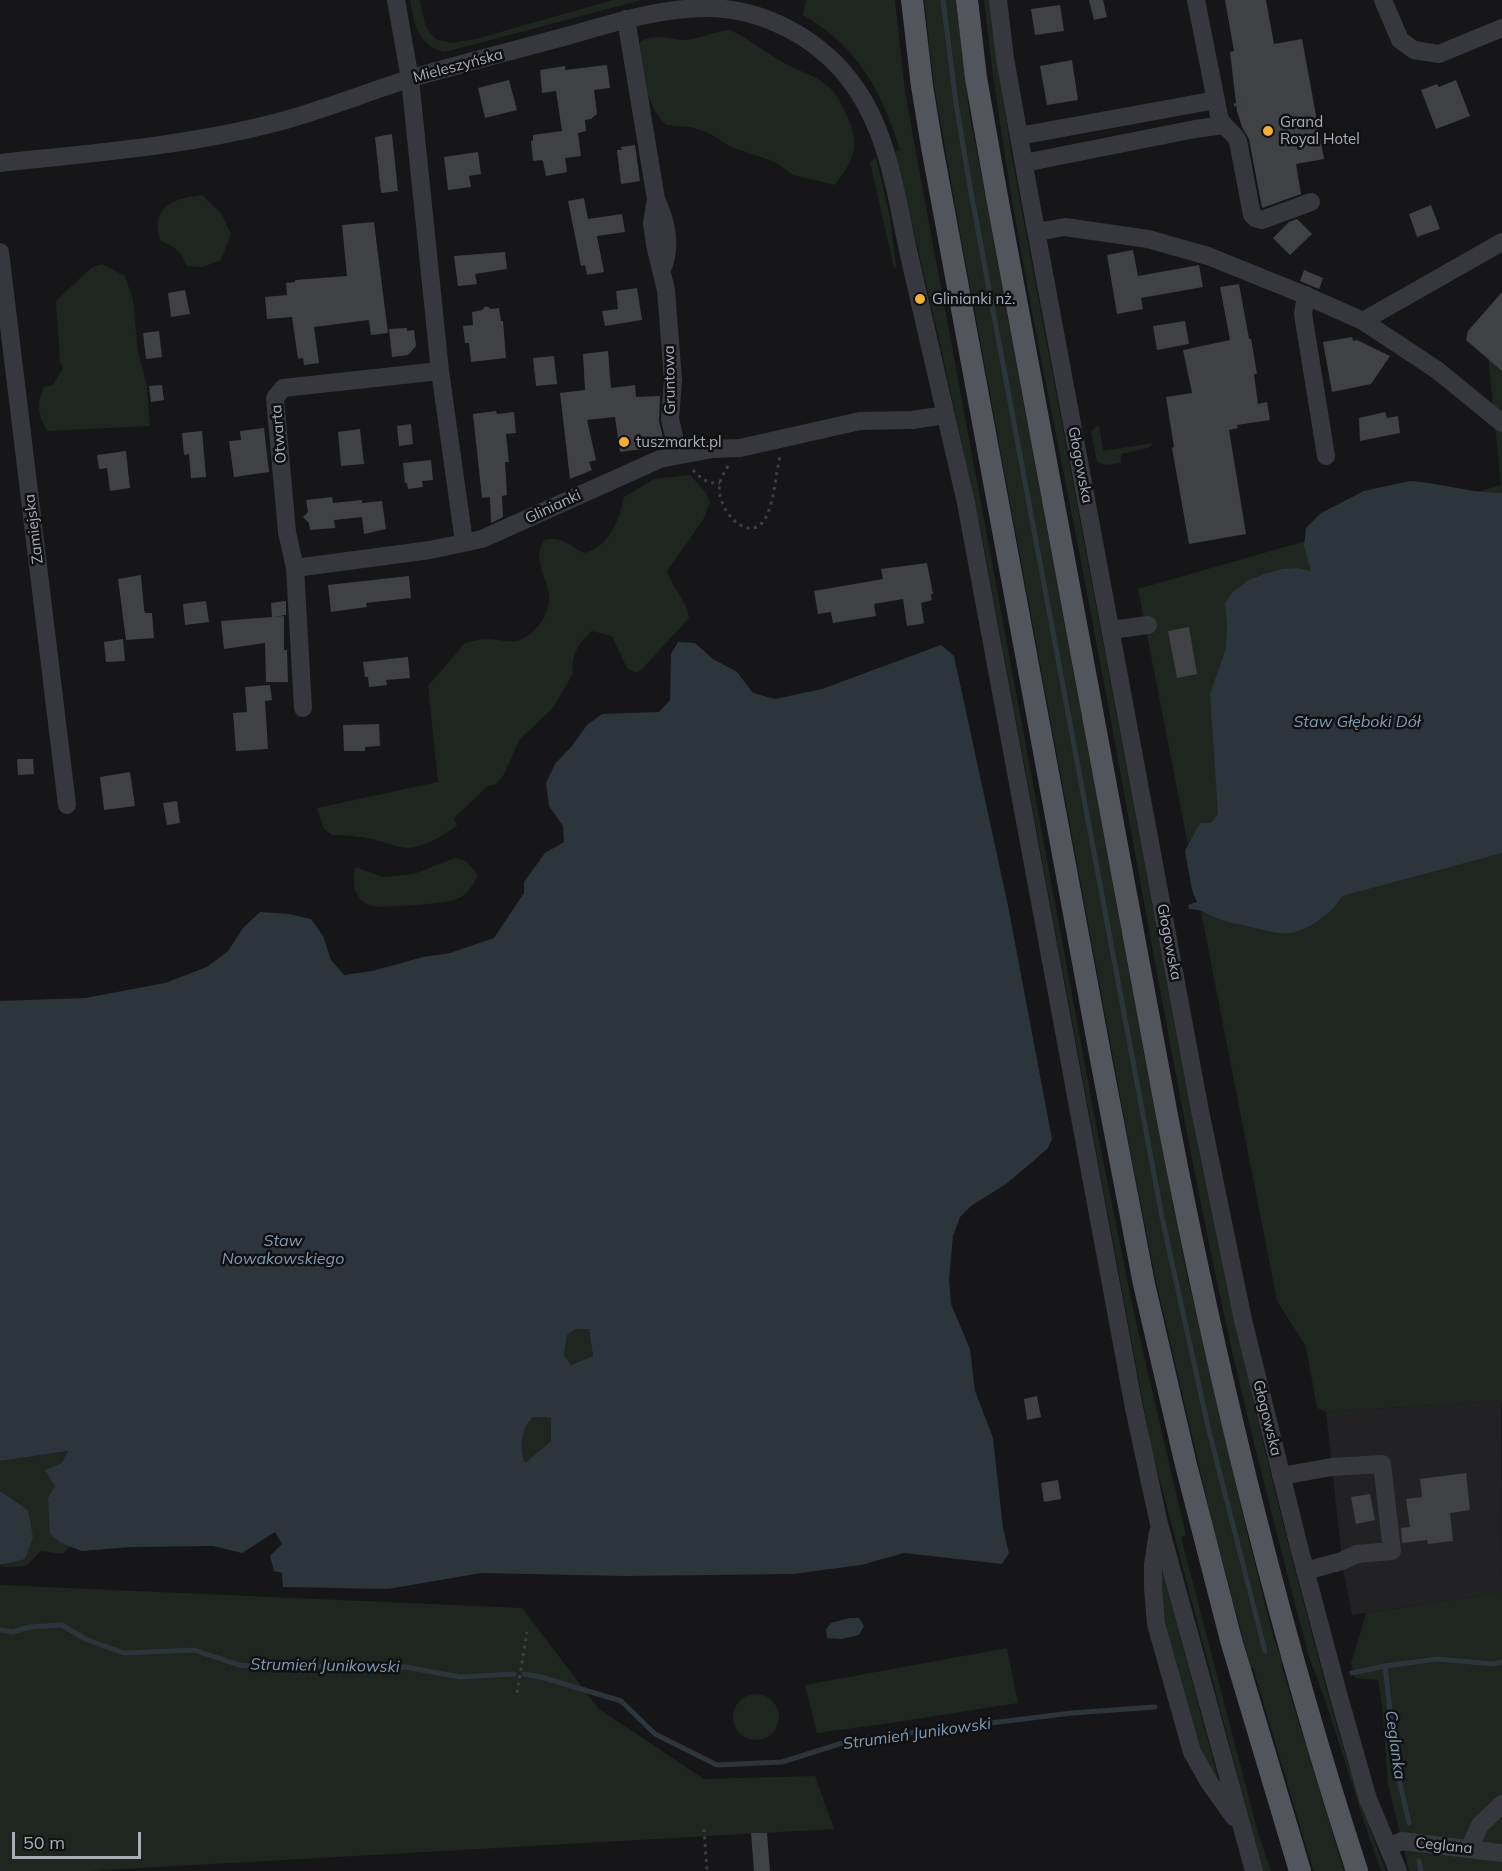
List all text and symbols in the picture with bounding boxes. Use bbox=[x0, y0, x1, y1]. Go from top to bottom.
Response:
street label: Mieleszyńska bbox=[411, 45, 505, 87]
place label: Grand Royal Hotel bbox=[1280, 113, 1360, 148]
marker: Grand Royal Hotel bbox=[1261, 124, 1275, 138]
place label: Glinianki nż. bbox=[932, 290, 1015, 308]
marker: Glinianki nż. bbox=[913, 292, 927, 306]
street label: Gruntowa bbox=[660, 345, 680, 415]
street label: Otwarta bbox=[267, 404, 291, 464]
street label: Głogowska bbox=[1064, 425, 1096, 505]
place label: tuszmarkt.pl bbox=[636, 433, 722, 451]
marker: tuszmarkt.pl bbox=[617, 435, 631, 449]
street label: Glinianki bbox=[522, 486, 584, 528]
street label: Zamiejska bbox=[21, 493, 47, 565]
water label: Staw Głęboki Dół bbox=[1293, 712, 1421, 732]
street label: Głogowska bbox=[1153, 902, 1185, 982]
water label: Staw Nowakowskiego bbox=[222, 1231, 344, 1269]
street label: Głogowska bbox=[1249, 1378, 1285, 1458]
water label: Strumień Junikowski bbox=[250, 1655, 400, 1677]
water label: Ceglanka bbox=[1381, 1709, 1409, 1781]
water label: Strumień Junikowski bbox=[842, 1714, 992, 1754]
scale bar bbox=[15, 1820, 144, 1858]
text: 50 m bbox=[23, 1831, 65, 1854]
street label: Ceglana bbox=[1415, 1834, 1473, 1858]

